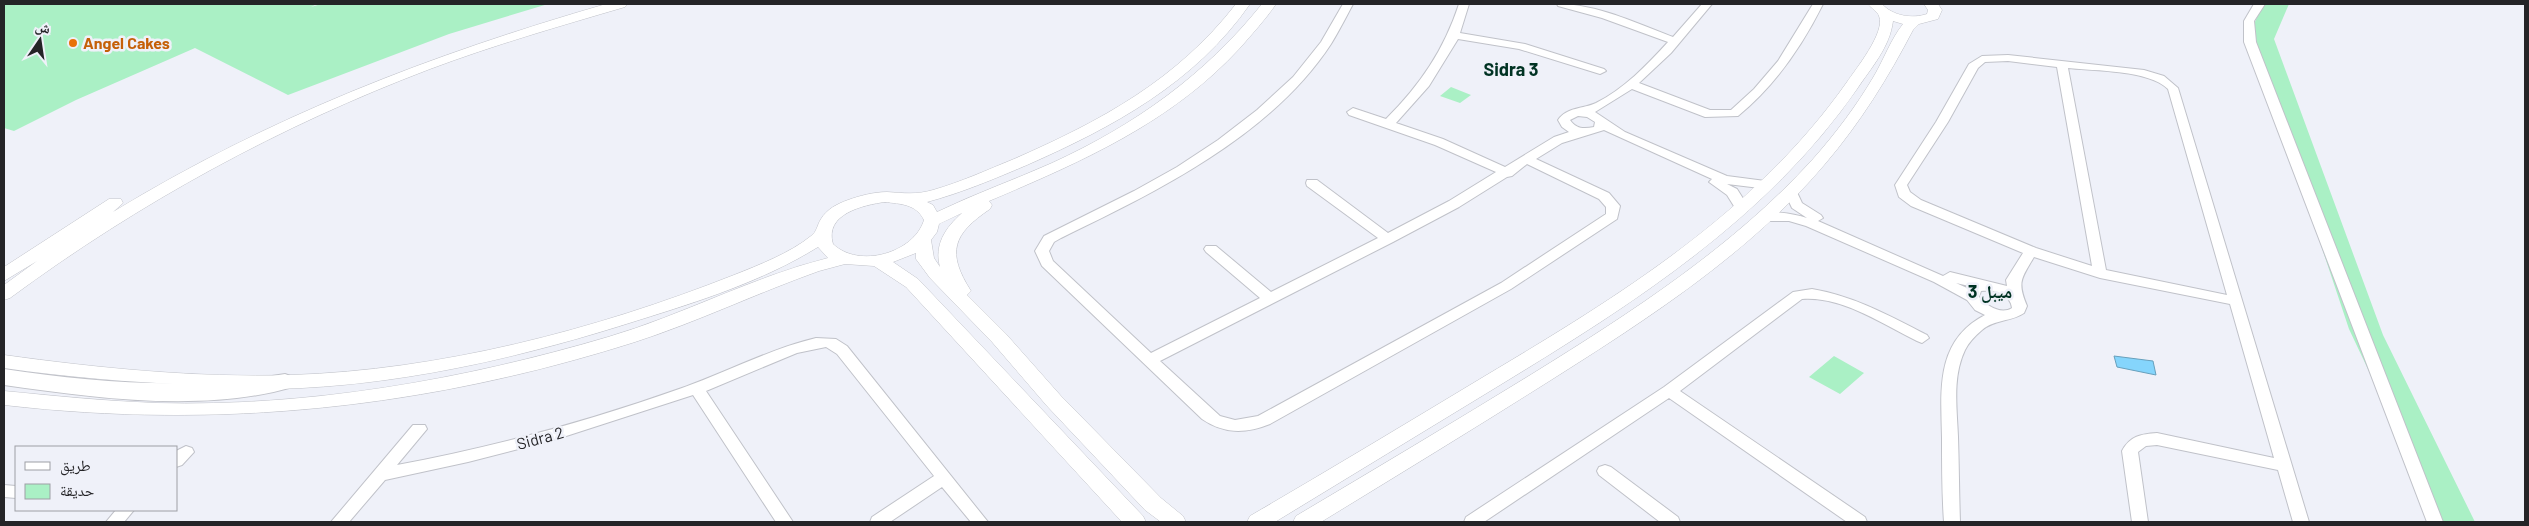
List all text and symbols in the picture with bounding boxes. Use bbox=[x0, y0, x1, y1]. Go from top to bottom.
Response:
north arrow bbox=[15, 15, 65, 65]
text: ش bbox=[34, 17, 52, 38]
place label: Angel Cakes bbox=[83, 33, 170, 52]
marker: Angel Cakes bbox=[67, 37, 79, 49]
district label: Sidra 3 bbox=[1483, 58, 1539, 80]
district label: ميبل 3 bbox=[1968, 280, 2012, 303]
street label: Sidra 2 bbox=[514, 422, 565, 453]
legend bbox=[15, 446, 178, 511]
text: طريق bbox=[60, 456, 91, 476]
text: حديقة bbox=[60, 481, 95, 499]

